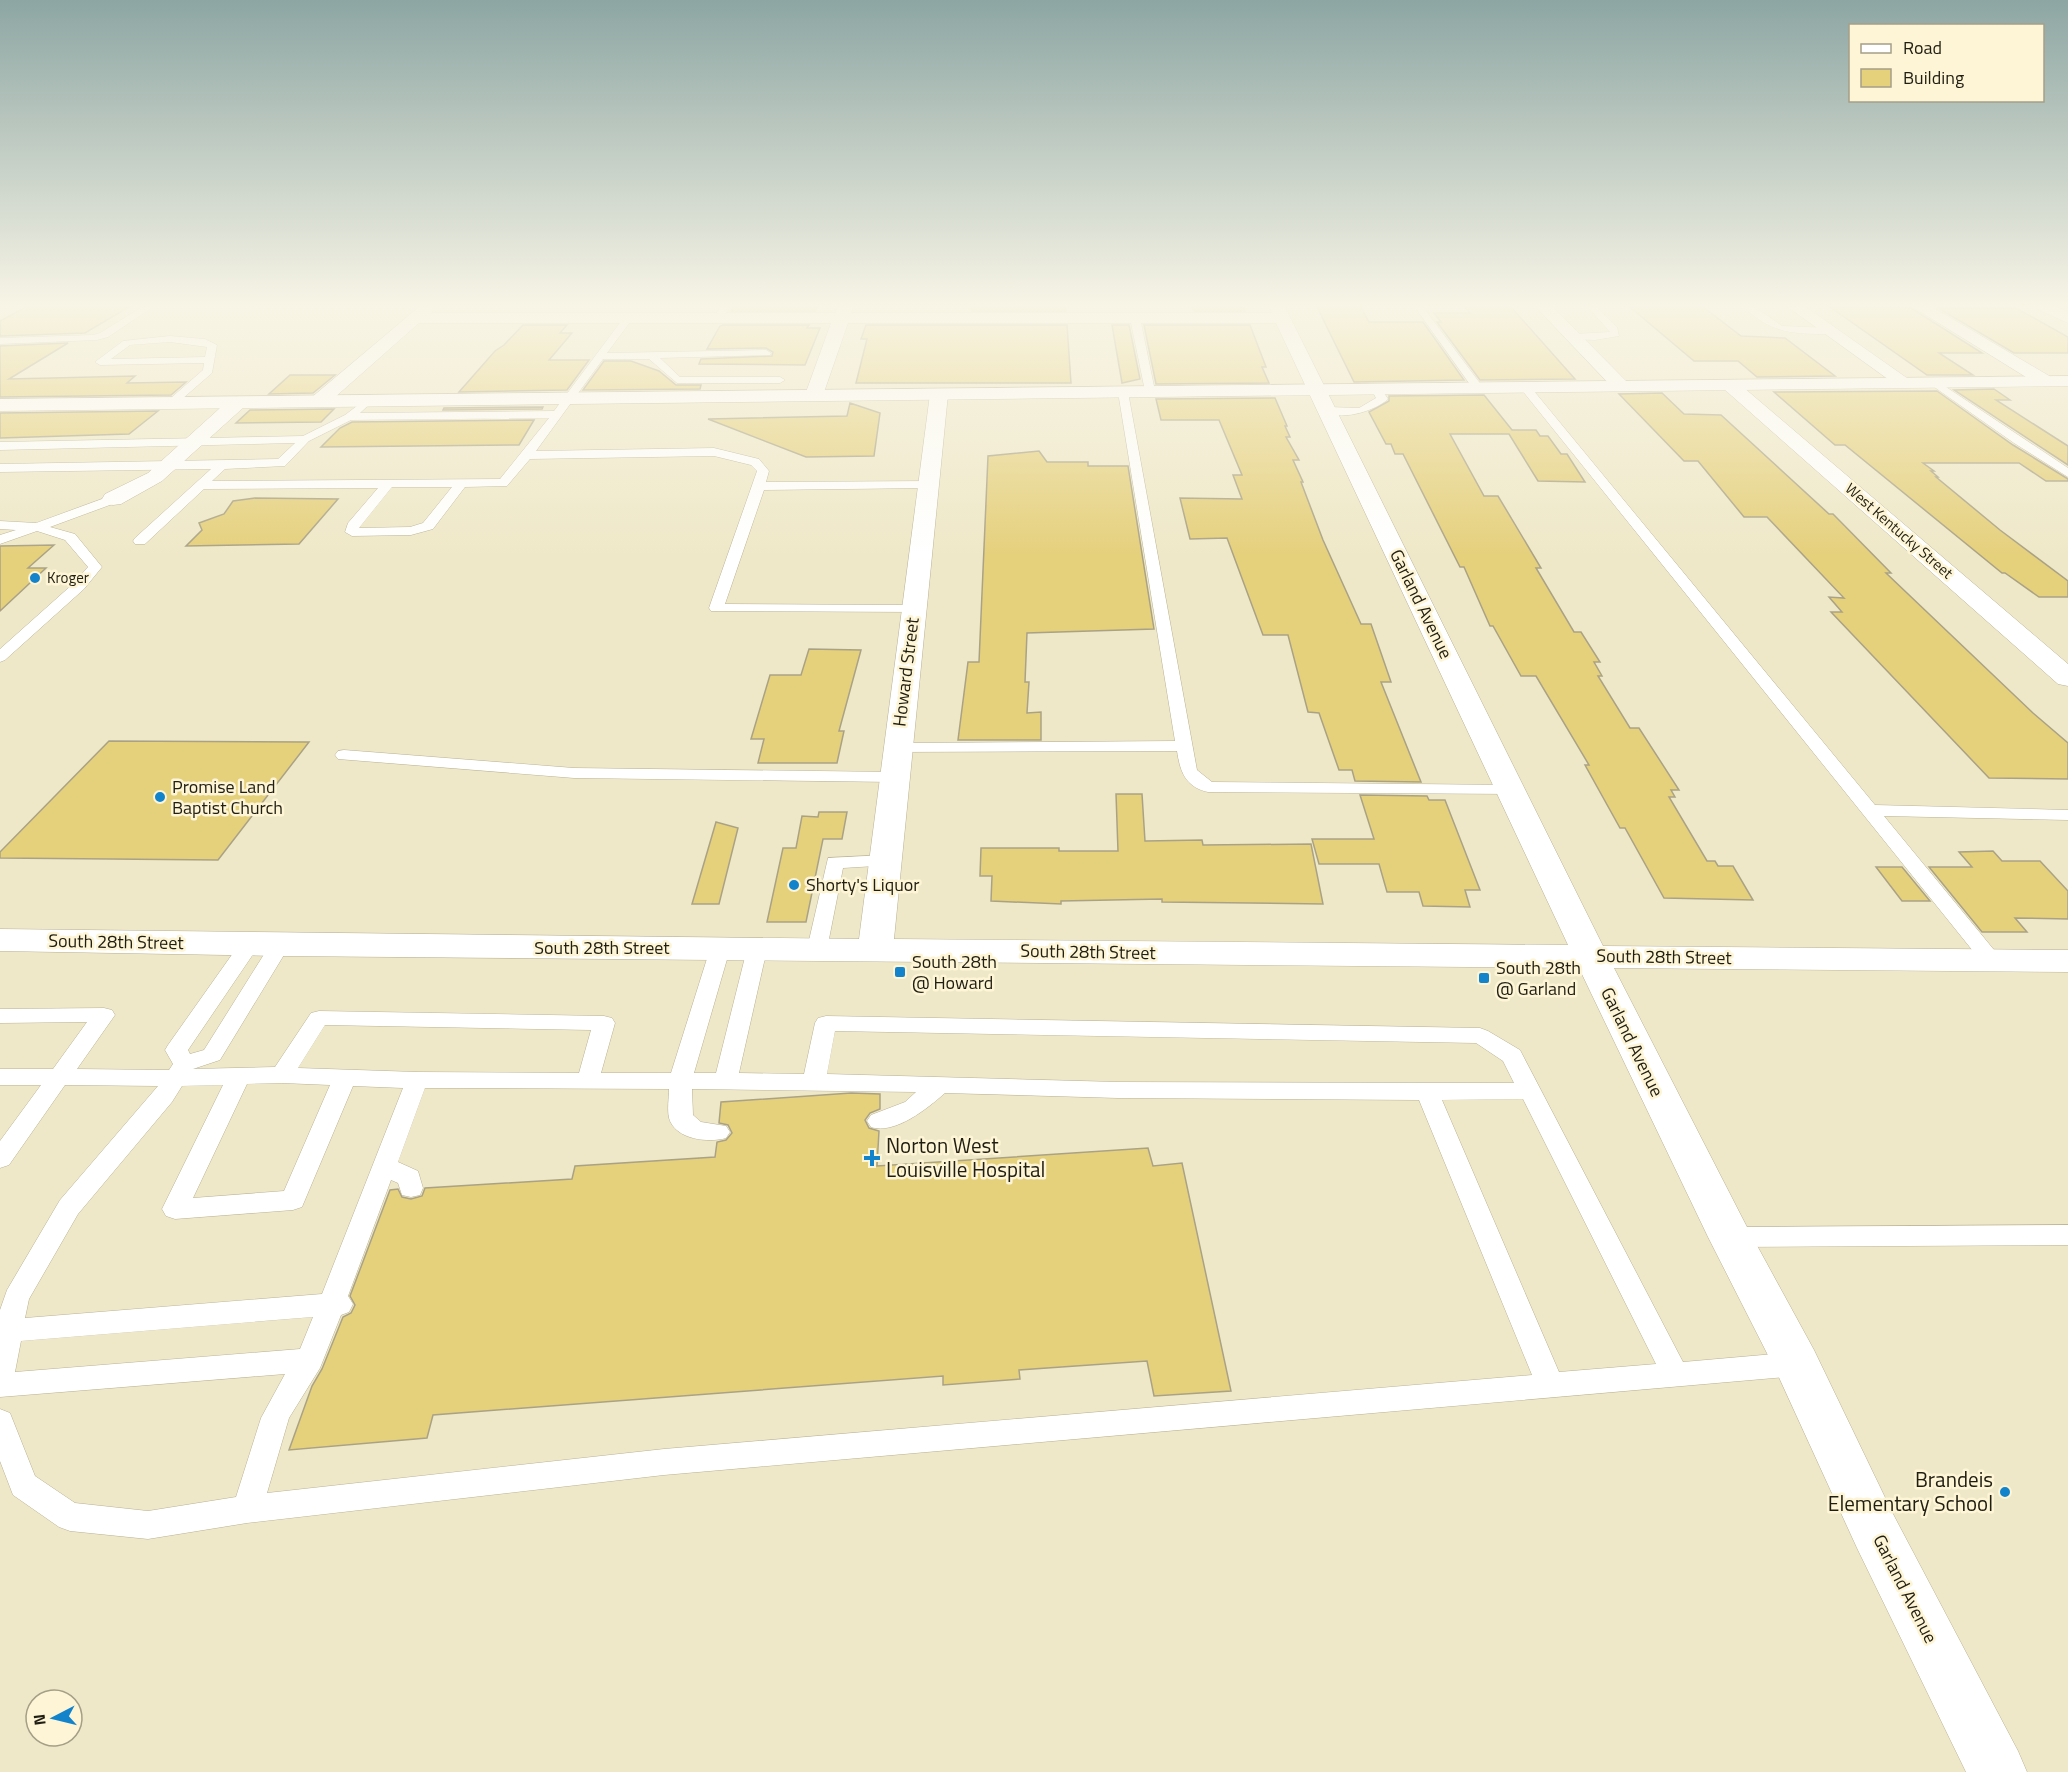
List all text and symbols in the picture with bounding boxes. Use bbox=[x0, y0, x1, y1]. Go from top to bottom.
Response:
legend bbox=[1849, 24, 2044, 102]
text: Road bbox=[1903, 34, 1942, 61]
text: Building bbox=[1903, 64, 1964, 91]
street label: West Kentucky Street bbox=[1840, 477, 1959, 584]
street label: Garland Avenue bbox=[1383, 544, 1460, 663]
place label: Kroger bbox=[47, 566, 89, 589]
marker: Kroger bbox=[28, 571, 42, 585]
street label: Howard Street bbox=[885, 615, 926, 728]
place label: Promise Land Baptist Church bbox=[172, 773, 283, 821]
marker: Promise Land Baptist Church bbox=[153, 790, 167, 804]
place label: Shorty's Liquor bbox=[806, 871, 919, 898]
marker: Shorty's Liquor bbox=[787, 878, 801, 892]
street label: South 28th Street bbox=[48, 927, 185, 956]
street label: South 28th Street bbox=[534, 934, 670, 961]
street label: South 28th Street bbox=[1020, 937, 1157, 966]
street label: South 28th Street bbox=[1596, 942, 1733, 971]
place label: South 28th @ Howard bbox=[912, 948, 997, 996]
place label: South 28th @ Garland bbox=[1496, 954, 1581, 1002]
marker: South 28th @ Howard bbox=[893, 965, 907, 979]
marker: South 28th @ Garland bbox=[1477, 971, 1491, 985]
street label: Garland Avenue bbox=[1594, 982, 1671, 1101]
place label: Norton West Louisville Hospital bbox=[886, 1129, 1045, 1185]
marker: Norton West Louisville Hospital bbox=[863, 1149, 881, 1167]
place label: Brandeis Elementary School bbox=[1828, 1463, 1993, 1519]
marker: Brandeis Elementary School bbox=[1998, 1485, 2012, 1499]
street label: Garland Avenue bbox=[1866, 1530, 1944, 1648]
north arrow bbox=[24, 1688, 84, 1748]
text: N bbox=[27, 1713, 52, 1727]

